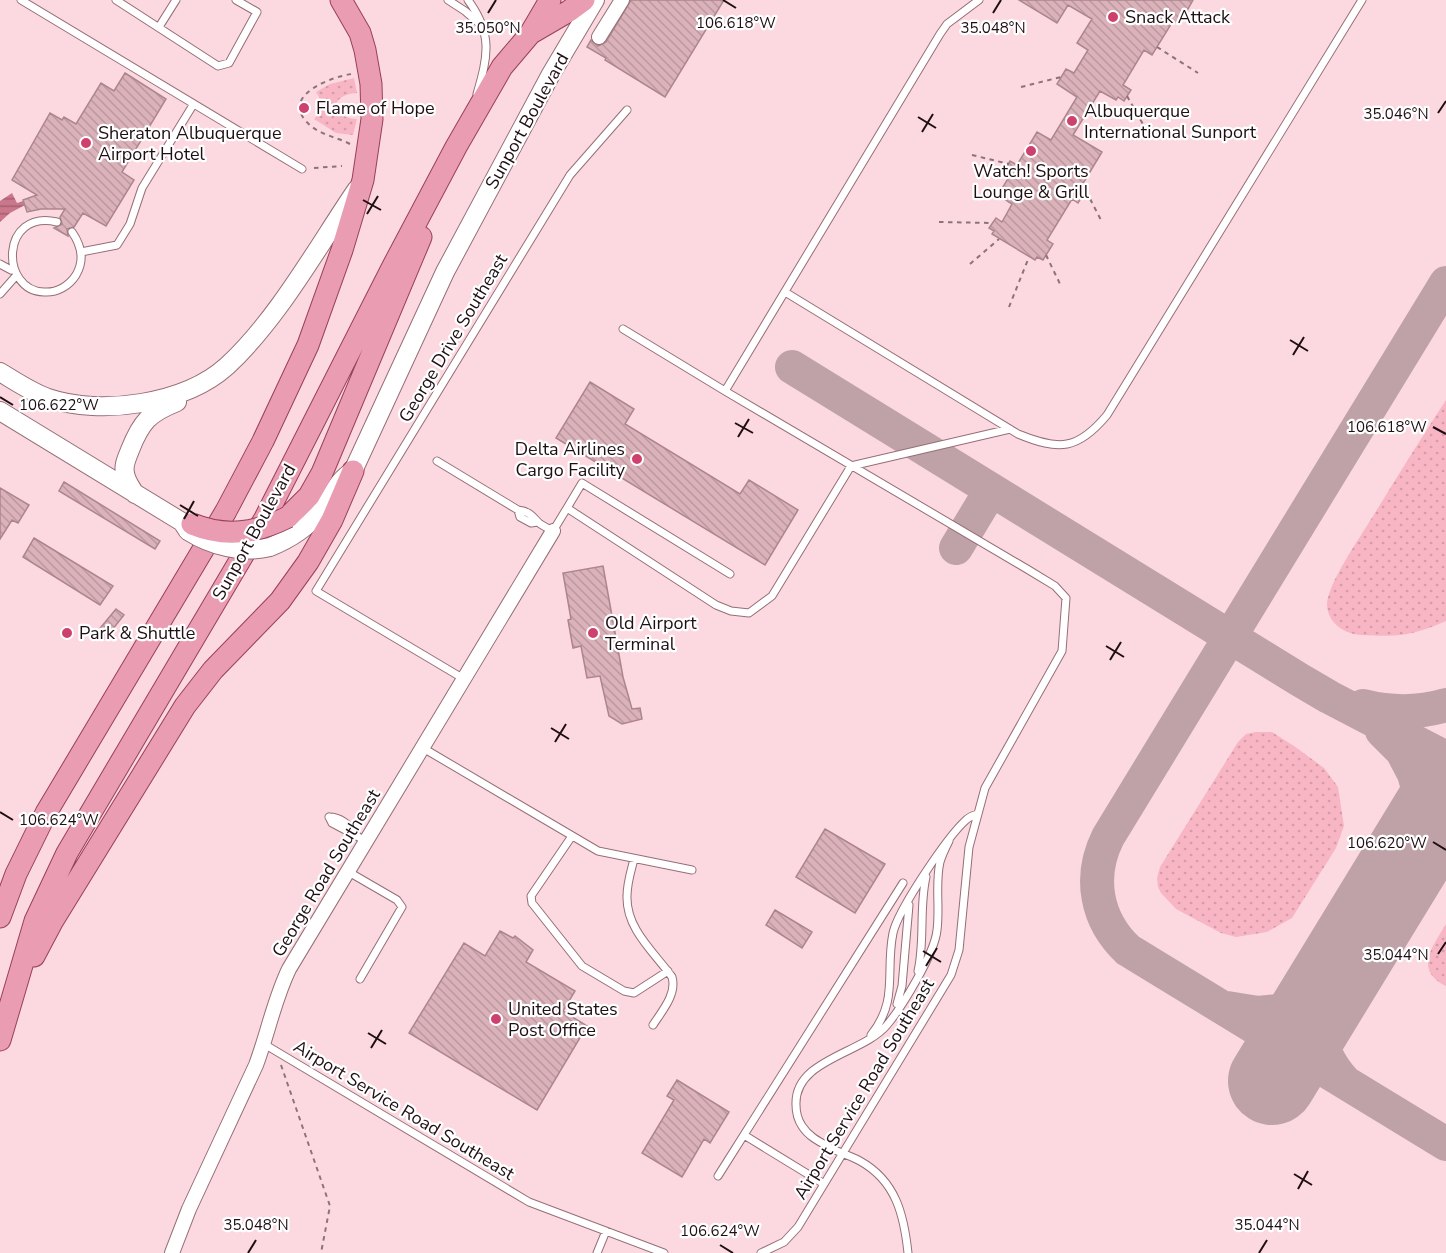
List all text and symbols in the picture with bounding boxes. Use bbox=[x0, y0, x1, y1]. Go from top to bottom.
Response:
place label: Snack Attack bbox=[1125, 5, 1231, 29]
marker: Snack Attack bbox=[1106, 10, 1120, 24]
text: 106.618°W bbox=[696, 13, 776, 33]
text: 35.050°N bbox=[455, 18, 521, 38]
text: 35.048°N bbox=[960, 18, 1026, 38]
street label: Sunport Boulevard bbox=[480, 49, 574, 193]
place label: Flame of Hope bbox=[316, 96, 435, 120]
place label: Albuquerque International Sunport bbox=[1084, 99, 1257, 144]
marker: Flame of Hope bbox=[297, 101, 311, 115]
text: 35.046°N bbox=[1363, 104, 1429, 124]
marker: Albuquerque International Sunport bbox=[1065, 114, 1079, 128]
place label: Sheraton Albuquerque Airport Hotel bbox=[98, 121, 282, 166]
marker: Sheraton Albuquerque Airport Hotel bbox=[79, 136, 93, 150]
marker: Watch! Sports Lounge & Grill bbox=[1024, 144, 1038, 158]
place label: Watch! Sports Lounge & Grill bbox=[973, 159, 1090, 204]
street label: George Drive Southeast bbox=[393, 249, 513, 427]
text: 106.622°W bbox=[19, 395, 99, 415]
text: 106.618°W bbox=[1347, 417, 1427, 437]
place label: Delta Airlines Cargo Facility bbox=[515, 437, 626, 482]
marker: Delta Airlines Cargo Facility bbox=[630, 452, 644, 466]
street label: Sunport Boulevard bbox=[207, 460, 301, 604]
place label: Old Airport Terminal bbox=[605, 611, 697, 656]
place label: Park & Shuttle bbox=[79, 621, 195, 645]
marker: Park & Shuttle bbox=[60, 626, 74, 640]
marker: Old Airport Terminal bbox=[586, 626, 600, 640]
street label: George Road Southeast bbox=[266, 784, 386, 961]
text: 106.624°W bbox=[19, 810, 99, 830]
text: 106.620°W bbox=[1347, 833, 1427, 853]
text: 35.044°N bbox=[1363, 945, 1429, 965]
street label: Airport Service Road Southeast bbox=[788, 973, 940, 1204]
place label: United States Post Office bbox=[508, 997, 618, 1042]
marker: United States Post Office bbox=[489, 1012, 503, 1026]
street label: Airport Service Road Southeast bbox=[289, 1034, 520, 1186]
text: 35.048°N bbox=[223, 1215, 289, 1235]
text: 35.044°N bbox=[1234, 1215, 1300, 1235]
text: 106.624°W bbox=[680, 1221, 760, 1241]

